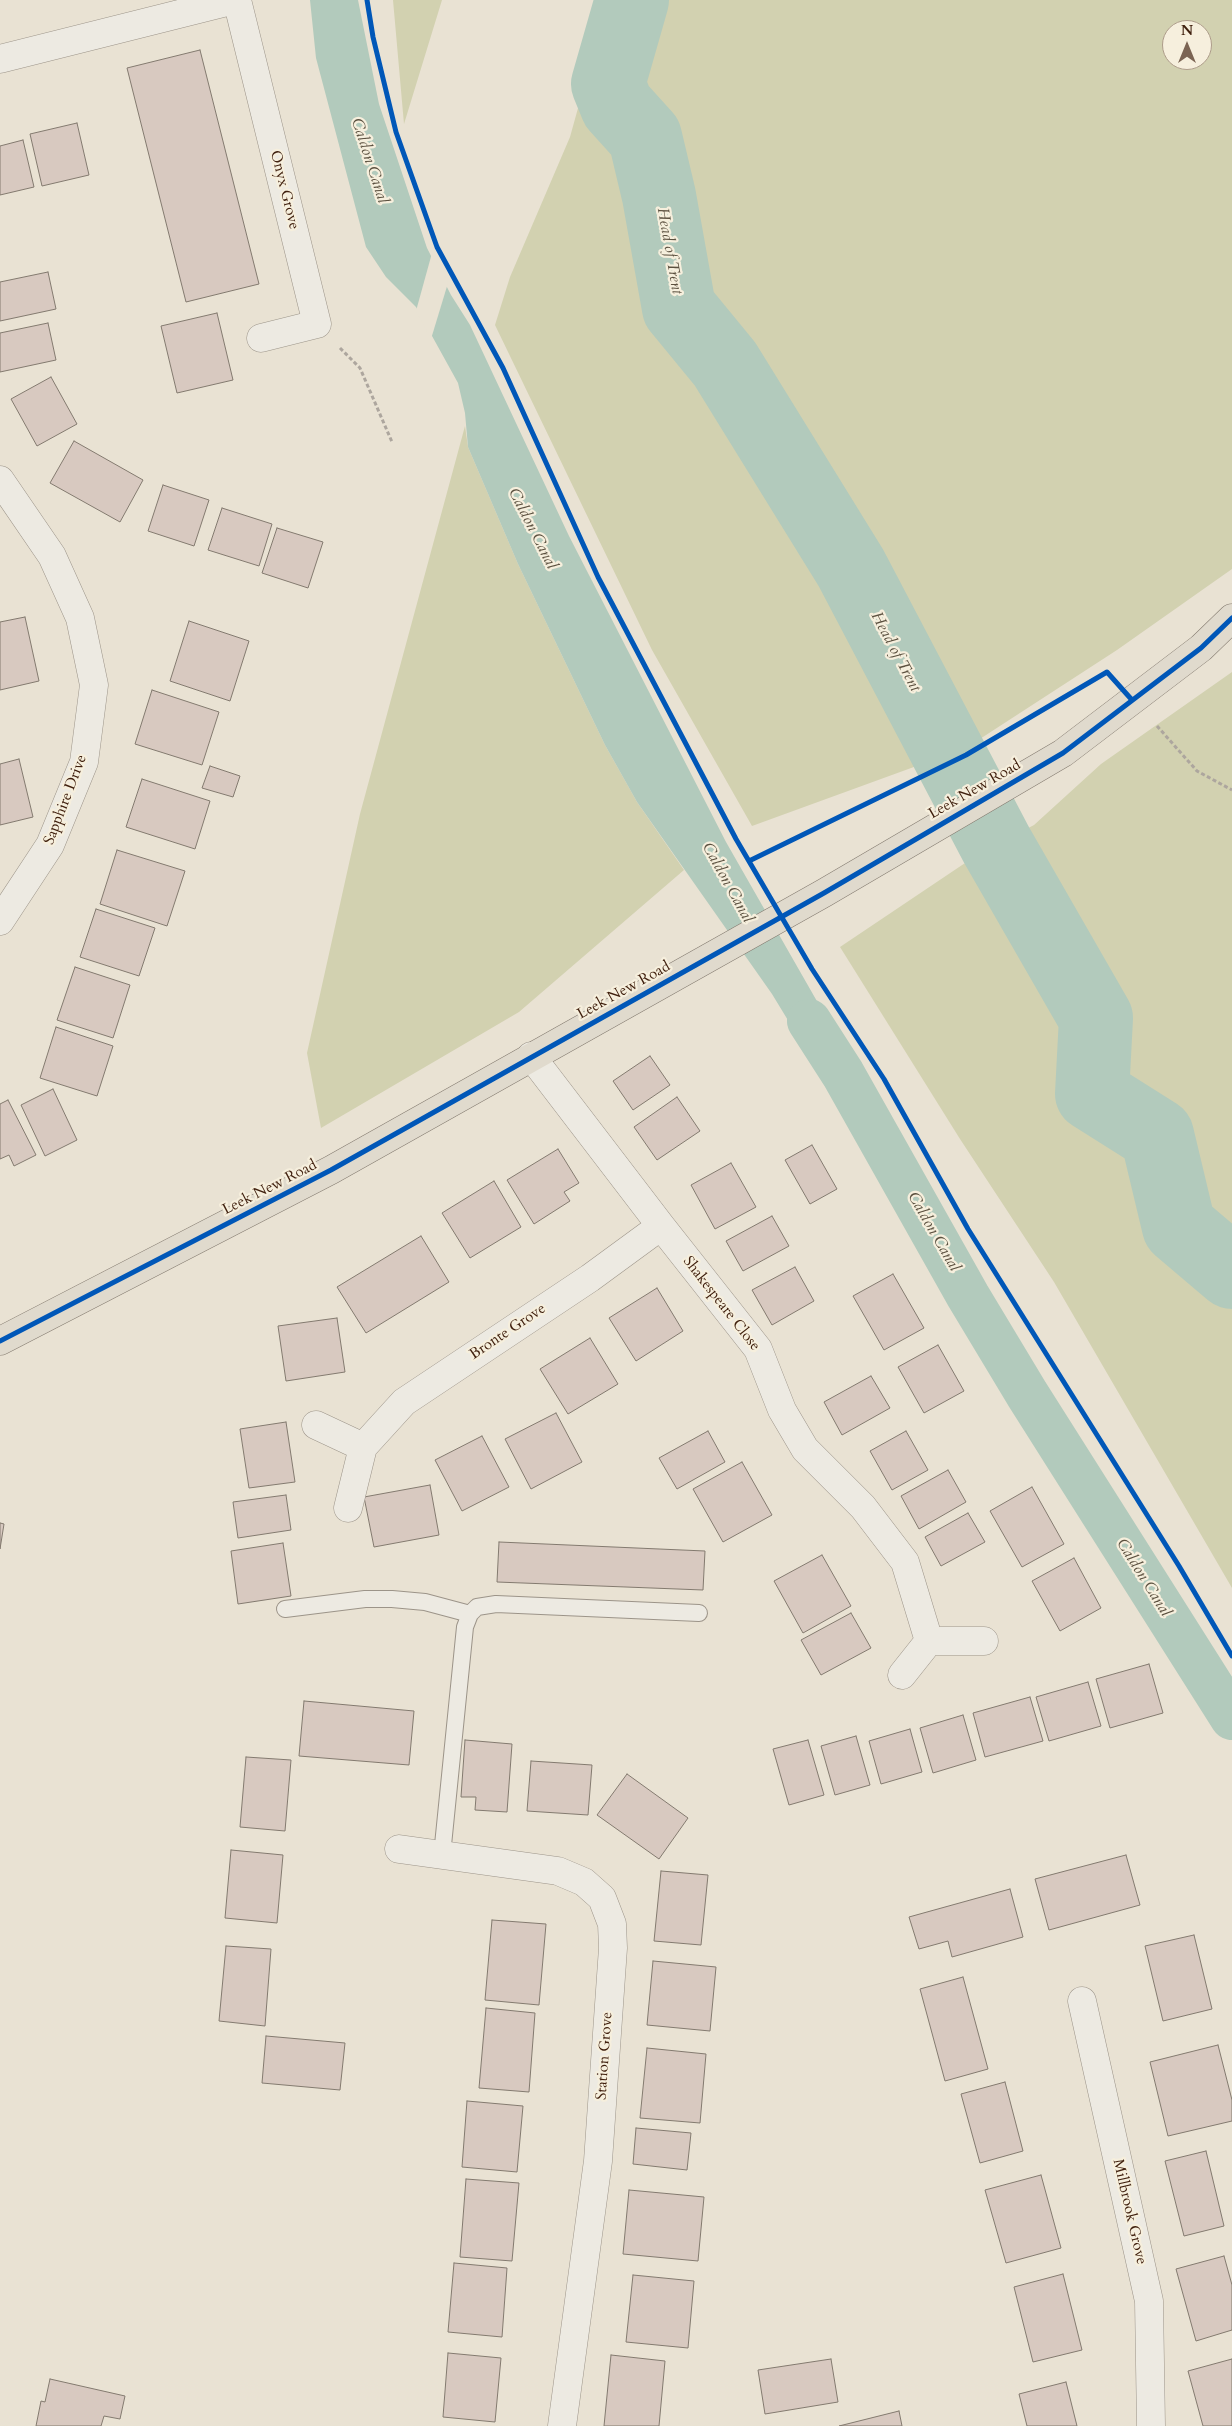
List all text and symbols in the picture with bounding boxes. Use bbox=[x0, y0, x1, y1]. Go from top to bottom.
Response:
north arrow bbox=[1162, 20, 1212, 70]
text: N bbox=[1181, 21, 1193, 40]
water label: Caldon Canal bbox=[346, 116, 392, 206]
street label: Onyx Grove bbox=[266, 149, 302, 231]
water label: Head of Trent bbox=[652, 206, 686, 296]
water label: Caldon Canal bbox=[503, 485, 561, 573]
water label: Head of Trent bbox=[866, 609, 924, 695]
street label: Sapphire Drive bbox=[41, 752, 91, 848]
street label: Leek New Road bbox=[926, 756, 1024, 824]
water label: Caldon Canal bbox=[697, 840, 757, 926]
street label: Leek New Road bbox=[574, 958, 674, 1024]
street label: Leek New Road bbox=[220, 1157, 320, 1219]
water label: Caldon Canal bbox=[903, 1189, 963, 1275]
street label: Shakespeare Close bbox=[679, 1253, 763, 1355]
street label: Bronte Grove bbox=[467, 1300, 549, 1364]
water label: Caldon Canal bbox=[1111, 1535, 1175, 1621]
street label: Station Grove bbox=[593, 2011, 617, 2101]
street label: Millbrook Grove bbox=[1108, 2158, 1150, 2266]

